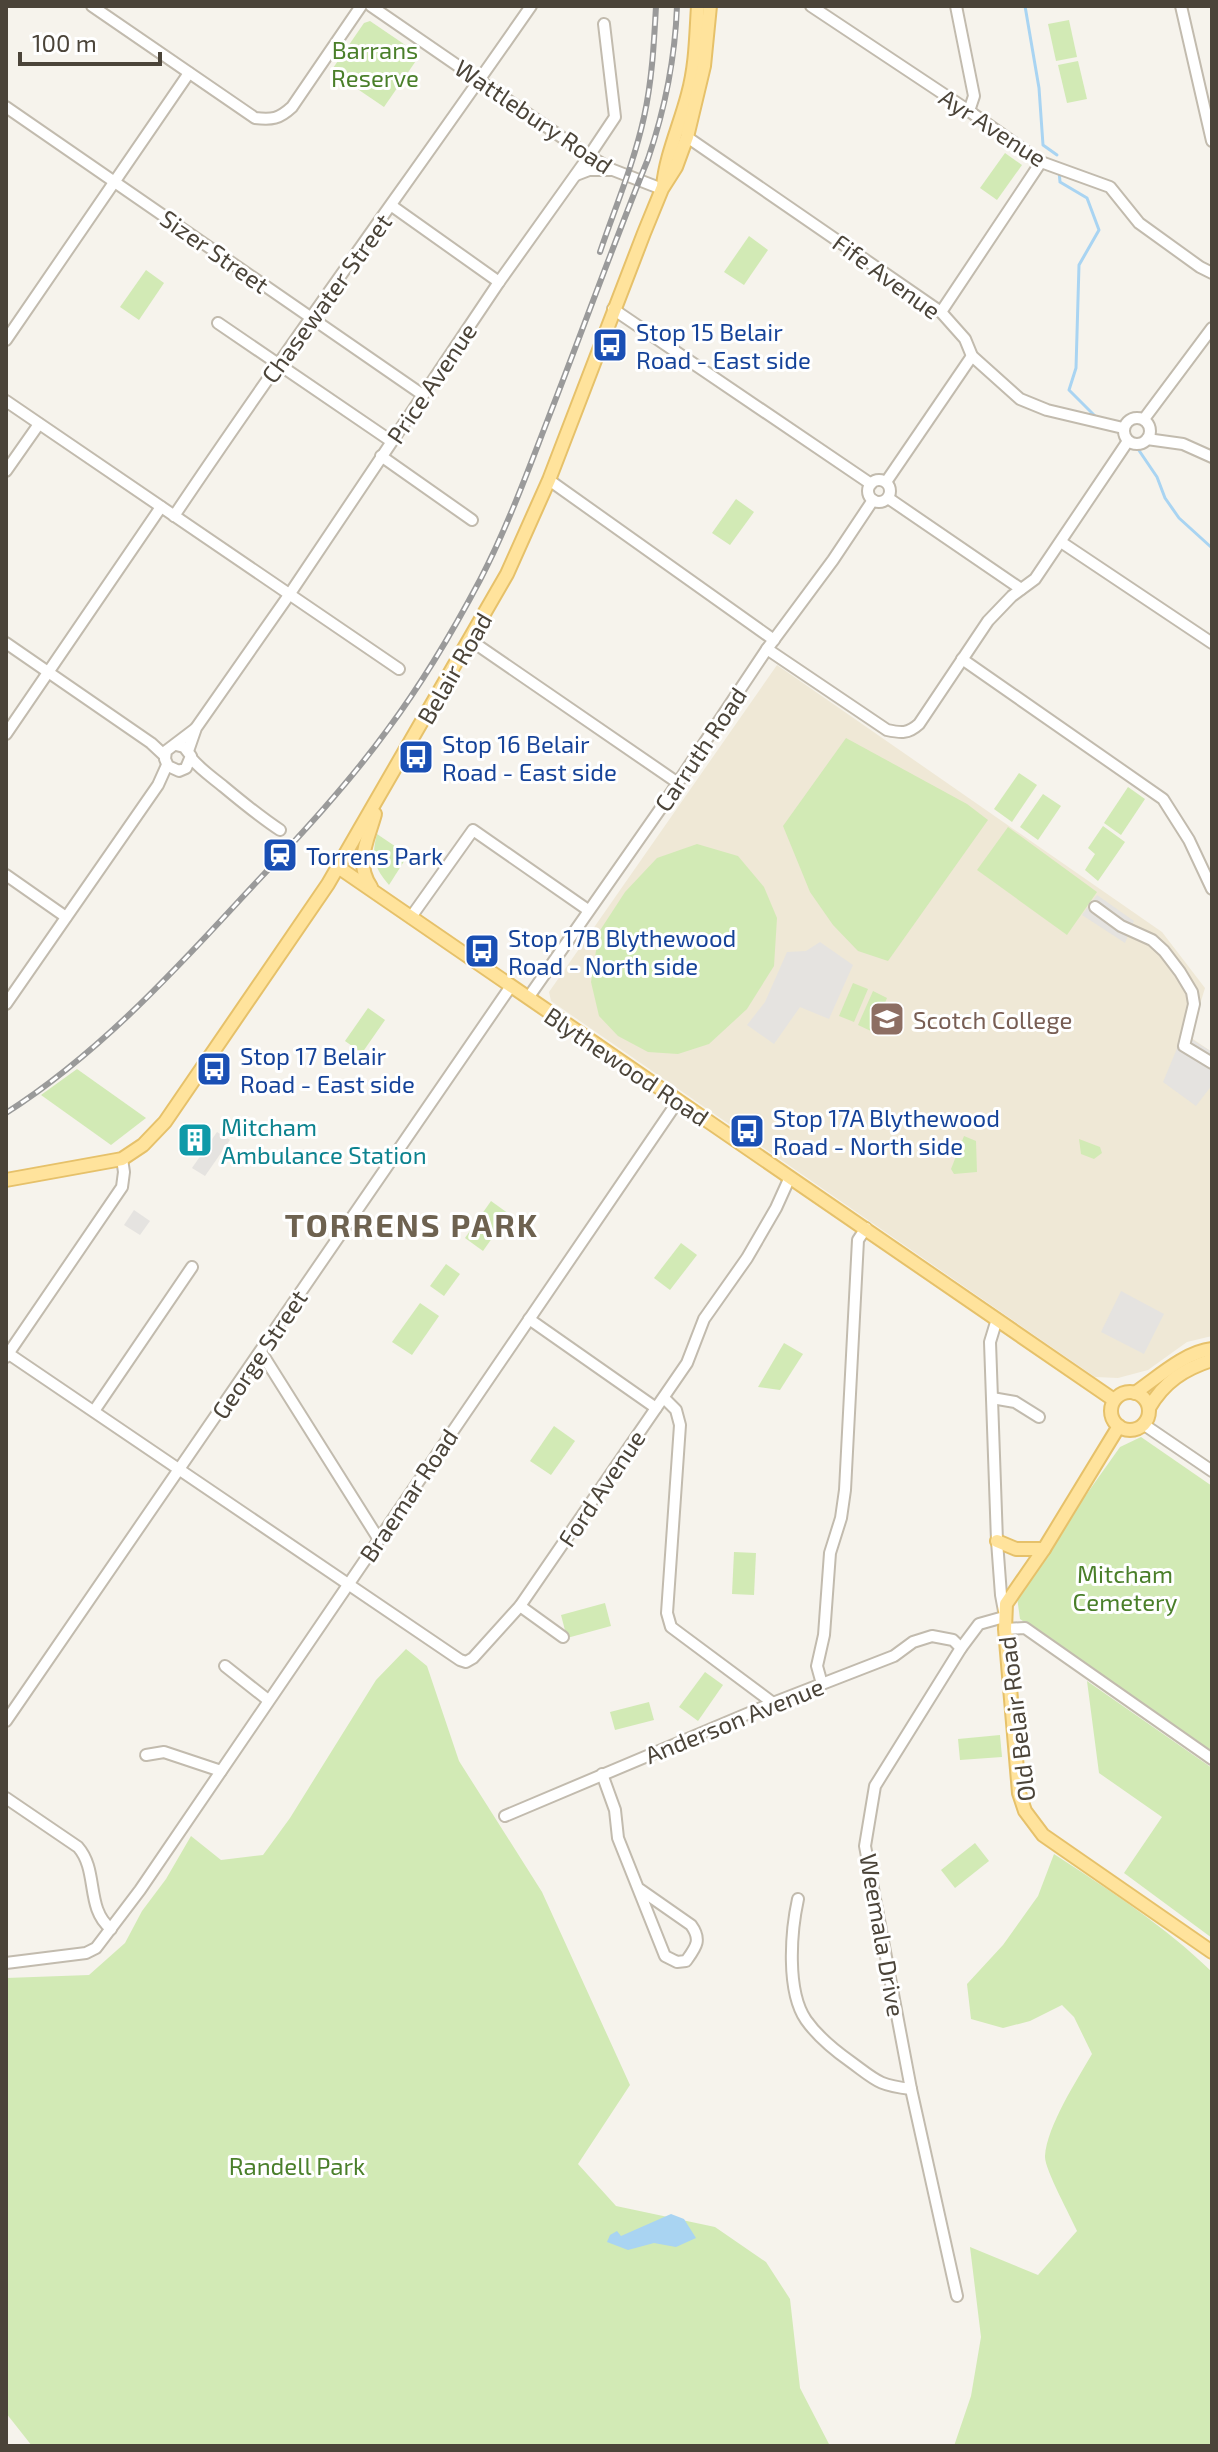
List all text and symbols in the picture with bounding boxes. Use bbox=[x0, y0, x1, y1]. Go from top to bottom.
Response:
scale bar bbox=[20, 16, 160, 66]
text: 100 m bbox=[32, 28, 97, 57]
park label: Barrans Reserve bbox=[331, 35, 419, 92]
street label: Wattlebury Road bbox=[450, 53, 618, 179]
street label: Ayr Avenue bbox=[934, 82, 1052, 172]
street label: Sizer Street bbox=[155, 203, 275, 299]
street label: Chasewater Street bbox=[255, 208, 397, 388]
street label: Fife Avenue bbox=[828, 227, 946, 325]
street label: Price Avenue bbox=[380, 317, 482, 449]
place label: Stop 15 Belair Road - East side bbox=[636, 317, 811, 374]
bus stop icon: Stop 15 Belair Road - East side bbox=[591, 326, 629, 364]
street label: Belair Road bbox=[410, 607, 498, 729]
street label: Carruth Road bbox=[648, 681, 752, 817]
place label: Stop 16 Belair Road - East side bbox=[442, 729, 617, 786]
bus stop icon: Stop 16 Belair Road - East side bbox=[397, 738, 435, 776]
station icon: Torrens Park bbox=[261, 836, 299, 874]
place label: Torrens Park bbox=[306, 841, 443, 870]
place label: Stop 17B Blythewood Road - North side bbox=[508, 923, 736, 980]
bus stop icon: Stop 17B Blythewood Road - North side bbox=[463, 932, 501, 970]
street label: Blythewood Road bbox=[540, 1000, 714, 1132]
school or university icon: Scotch College bbox=[868, 1000, 906, 1038]
place label: Scotch College bbox=[913, 1005, 1072, 1034]
place label: Stop 17 Belair Road - East side bbox=[240, 1041, 415, 1098]
bus stop icon: Stop 17 Belair Road - East side bbox=[195, 1050, 233, 1088]
place label: Stop 17A Blythewood Road - North side bbox=[773, 1103, 1000, 1160]
place label: Mitcham Ambulance Station bbox=[221, 1112, 427, 1169]
bus stop icon: Stop 17A Blythewood Road - North side bbox=[728, 1112, 766, 1150]
building icon: Mitcham Ambulance Station bbox=[176, 1121, 214, 1159]
district label: TORRENS PARK bbox=[285, 1205, 539, 1243]
street label: George Street bbox=[205, 1284, 313, 1424]
street label: Braemar Road bbox=[353, 1423, 463, 1567]
street label: Ford Avenue bbox=[551, 1424, 651, 1552]
park label: Mitcham Cemetery bbox=[1073, 1559, 1178, 1616]
street label: Old Belair Road bbox=[991, 1635, 1041, 1803]
street label: Anderson Avenue bbox=[640, 1671, 828, 1769]
street label: Weemala Drive bbox=[854, 1851, 912, 2019]
park label: Randell Park bbox=[229, 2151, 365, 2180]

